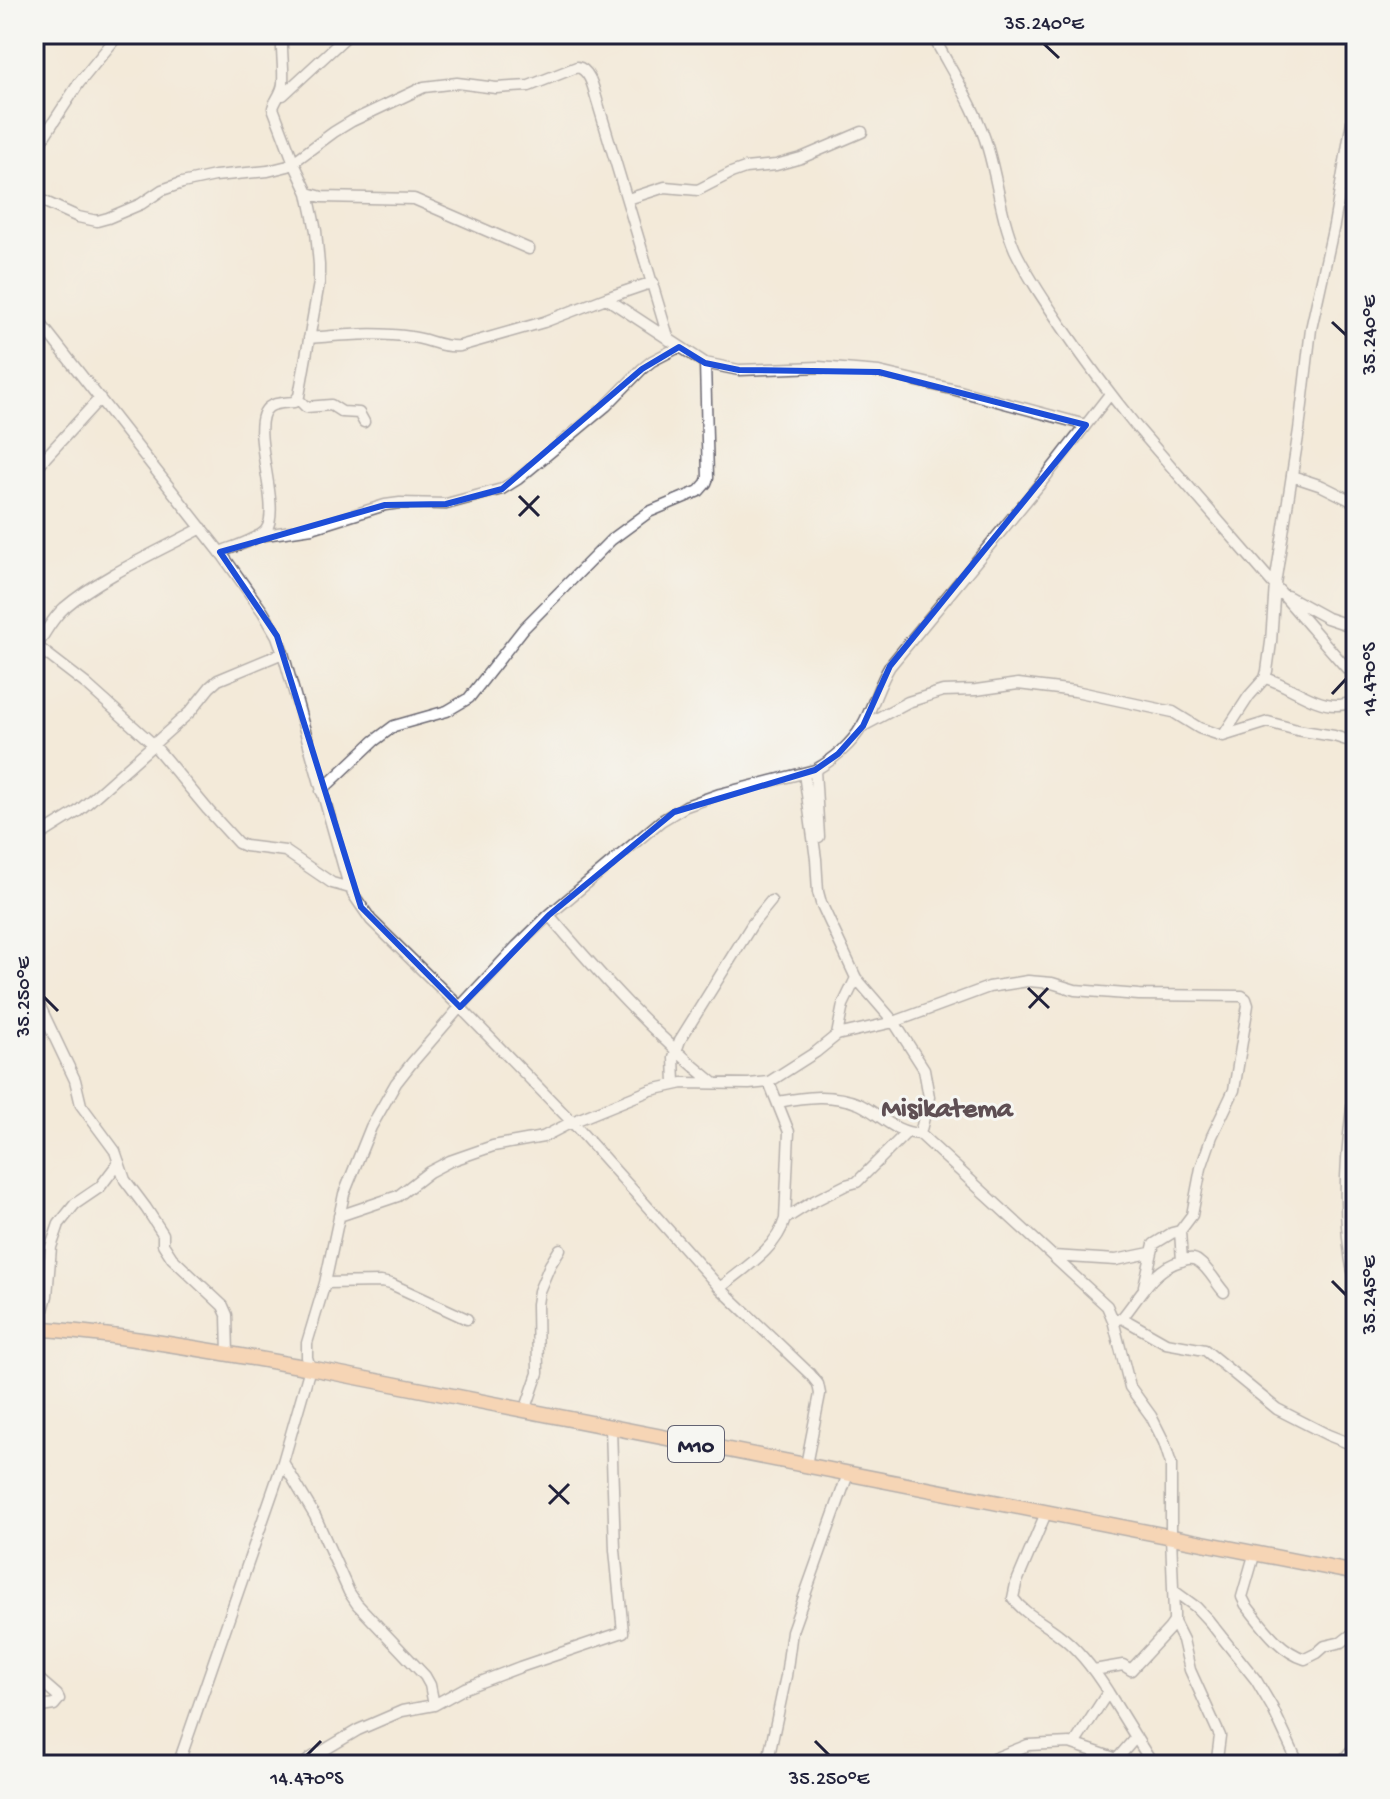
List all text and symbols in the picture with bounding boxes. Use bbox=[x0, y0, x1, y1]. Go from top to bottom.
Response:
text: 35.240°E bbox=[1003, 14, 1085, 37]
text: 35.240°E bbox=[1360, 294, 1383, 376]
text: 14.470°S bbox=[1360, 642, 1383, 717]
text: 35.250°E bbox=[14, 955, 37, 1038]
district label: Misikatema bbox=[881, 1094, 1014, 1127]
text: 35.245°E bbox=[1360, 1254, 1383, 1335]
road number: M10 bbox=[668, 1426, 724, 1462]
text: 14.470°S bbox=[269, 1769, 344, 1792]
text: 35.250°E bbox=[788, 1769, 871, 1792]

